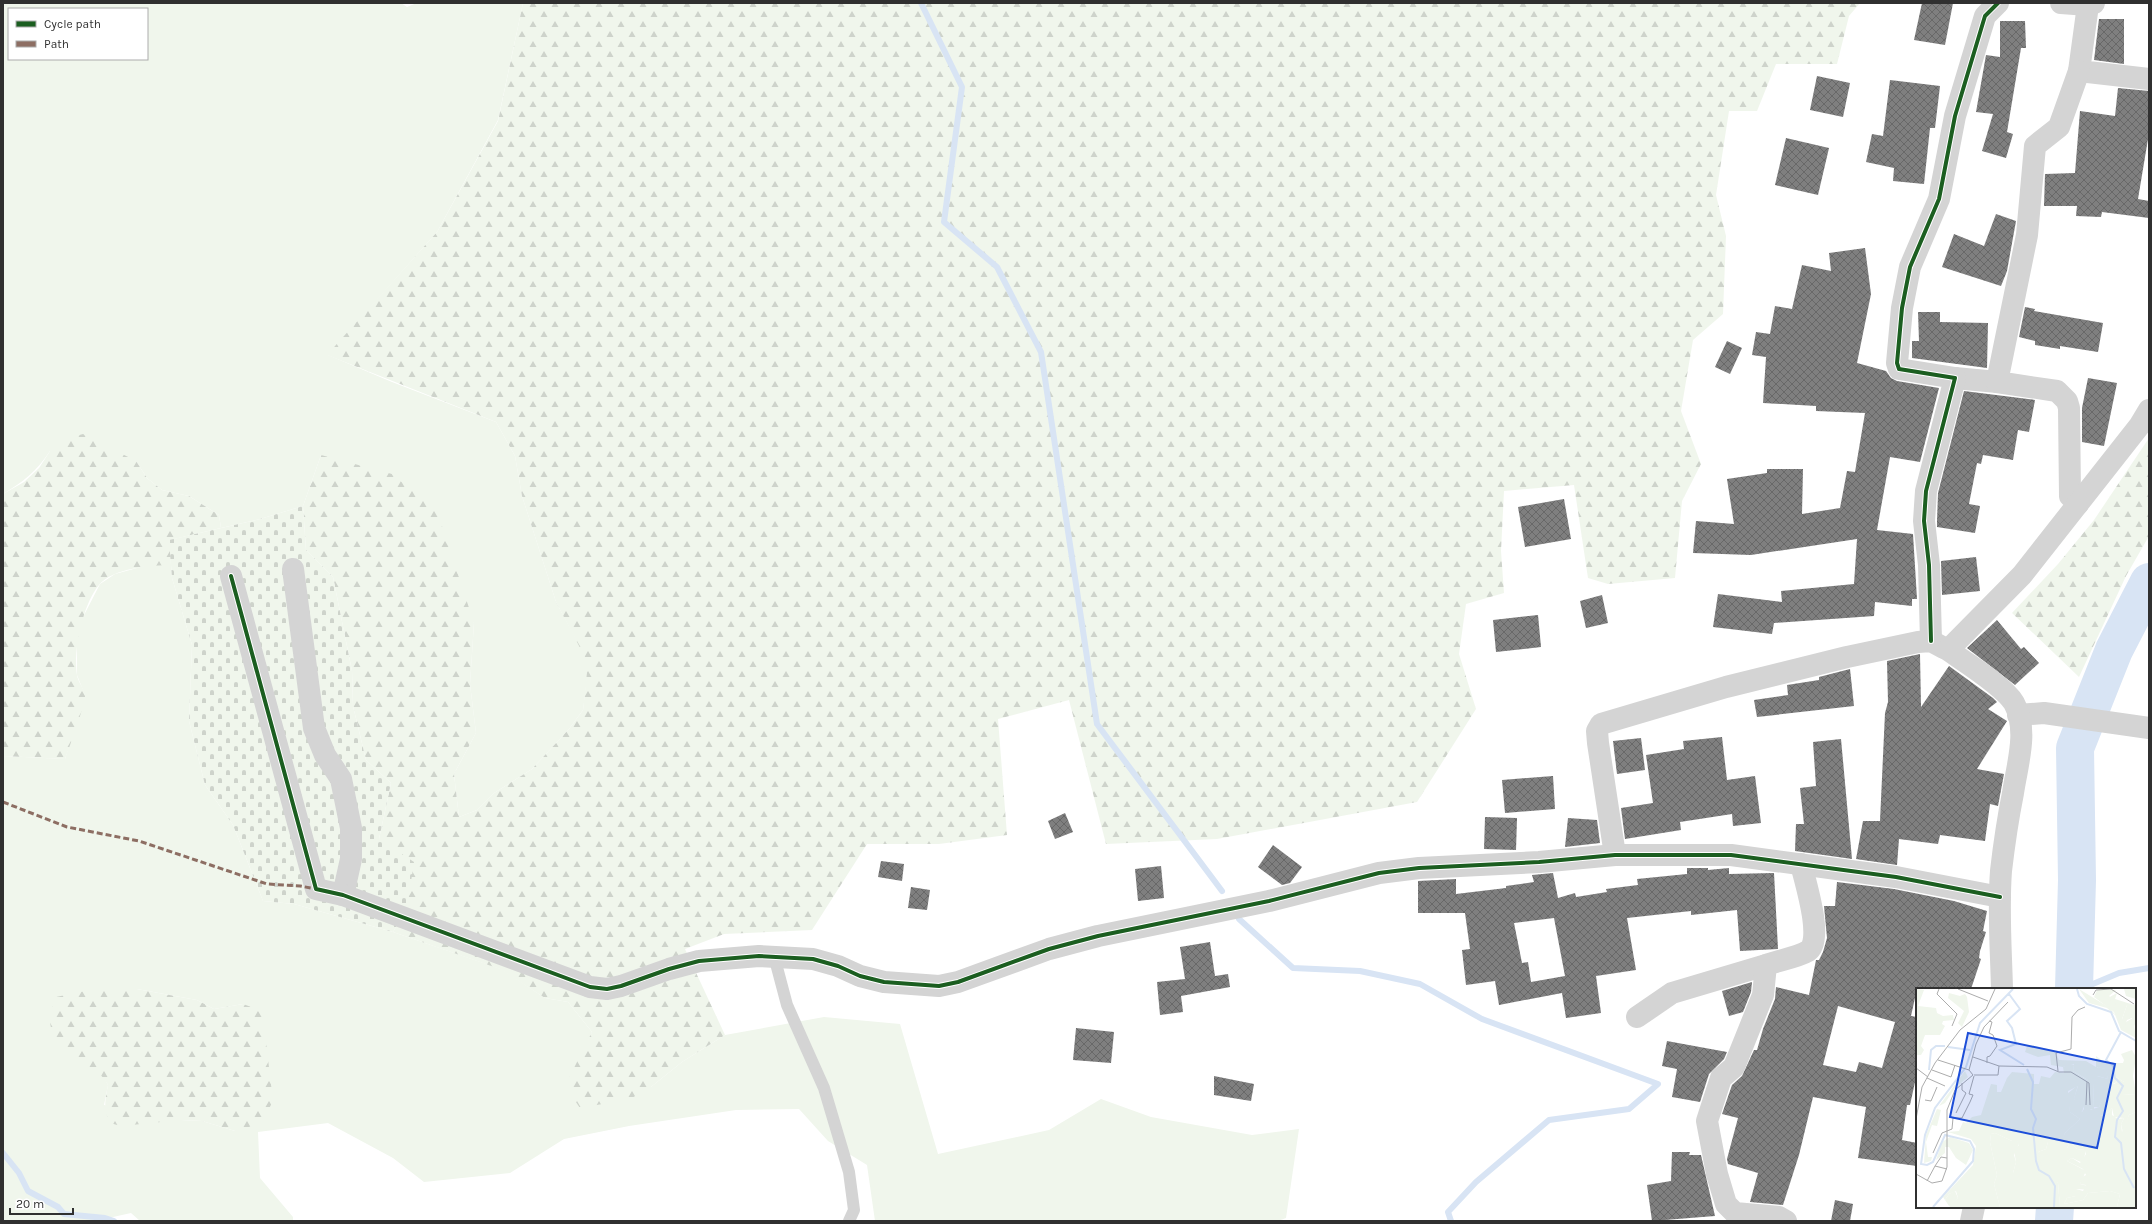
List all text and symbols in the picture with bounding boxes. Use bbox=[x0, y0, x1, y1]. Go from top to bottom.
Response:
legend bbox=[8, 8, 148, 60]
text: Cycle path bbox=[44, 17, 101, 31]
text: Path bbox=[44, 37, 69, 51]
inset map bbox=[1916, 988, 2136, 1208]
scale bar bbox=[10, 1190, 73, 1216]
text: 20 m bbox=[16, 1197, 44, 1211]

